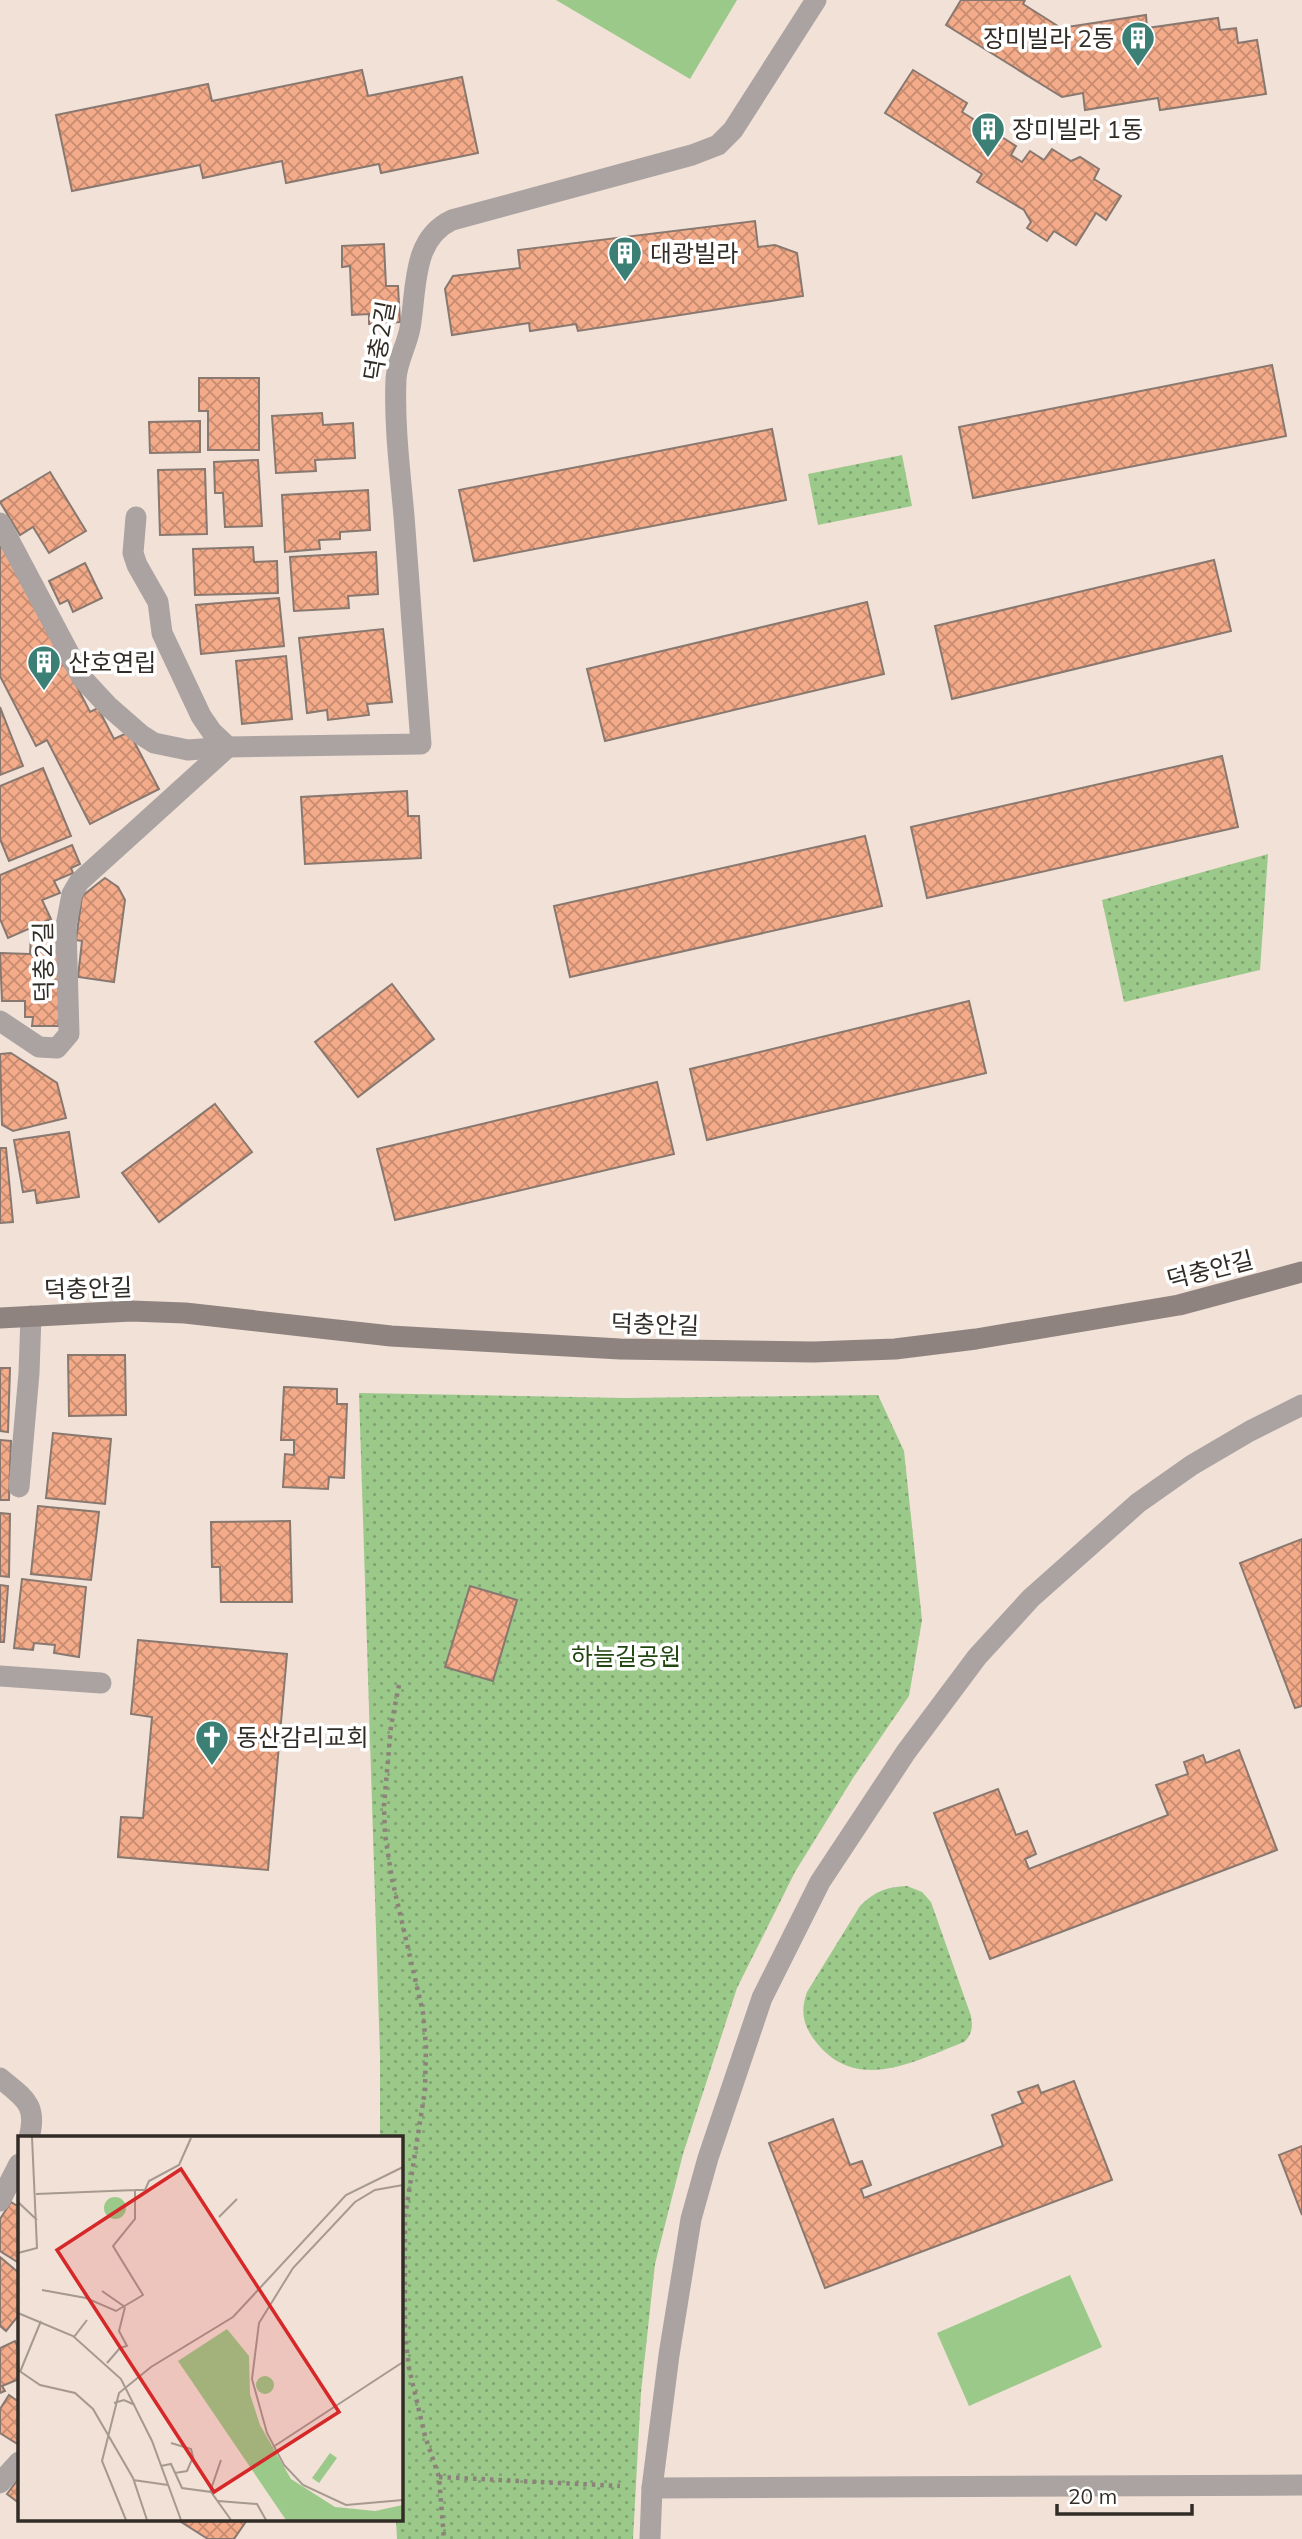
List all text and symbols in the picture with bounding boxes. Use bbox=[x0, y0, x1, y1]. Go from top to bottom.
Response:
building icon: 장미빌라 2동 bbox=[1119, 19, 1157, 68]
place label: 장미빌라 2동 bbox=[983, 23, 1114, 53]
building icon: 장미빌라 1동 bbox=[969, 110, 1007, 159]
place label: 장미빌라 1동 bbox=[1012, 114, 1143, 144]
building icon: 대광빌라 bbox=[606, 234, 644, 283]
place label: 대광빌라 bbox=[650, 238, 738, 268]
street label: 덕충2길 bbox=[357, 299, 401, 383]
building icon: 산호연립 bbox=[25, 643, 63, 692]
place label: 산호연립 bbox=[68, 647, 156, 677]
street label: 덕충2길 bbox=[27, 921, 59, 1003]
street label: 덕충안길 bbox=[1164, 1244, 1256, 1294]
street label: 덕충안길 bbox=[43, 1271, 133, 1305]
street label: 덕충안길 bbox=[610, 1307, 700, 1341]
park label: 하늘길공원 bbox=[571, 1641, 681, 1671]
church icon: 동산감리교회 bbox=[193, 1718, 231, 1767]
place label: 동산감리교회 bbox=[236, 1722, 368, 1752]
inset map bbox=[18, 2136, 402, 2522]
scale bar bbox=[1057, 2472, 1192, 2516]
text: 20 m bbox=[1068, 2483, 1117, 2509]

